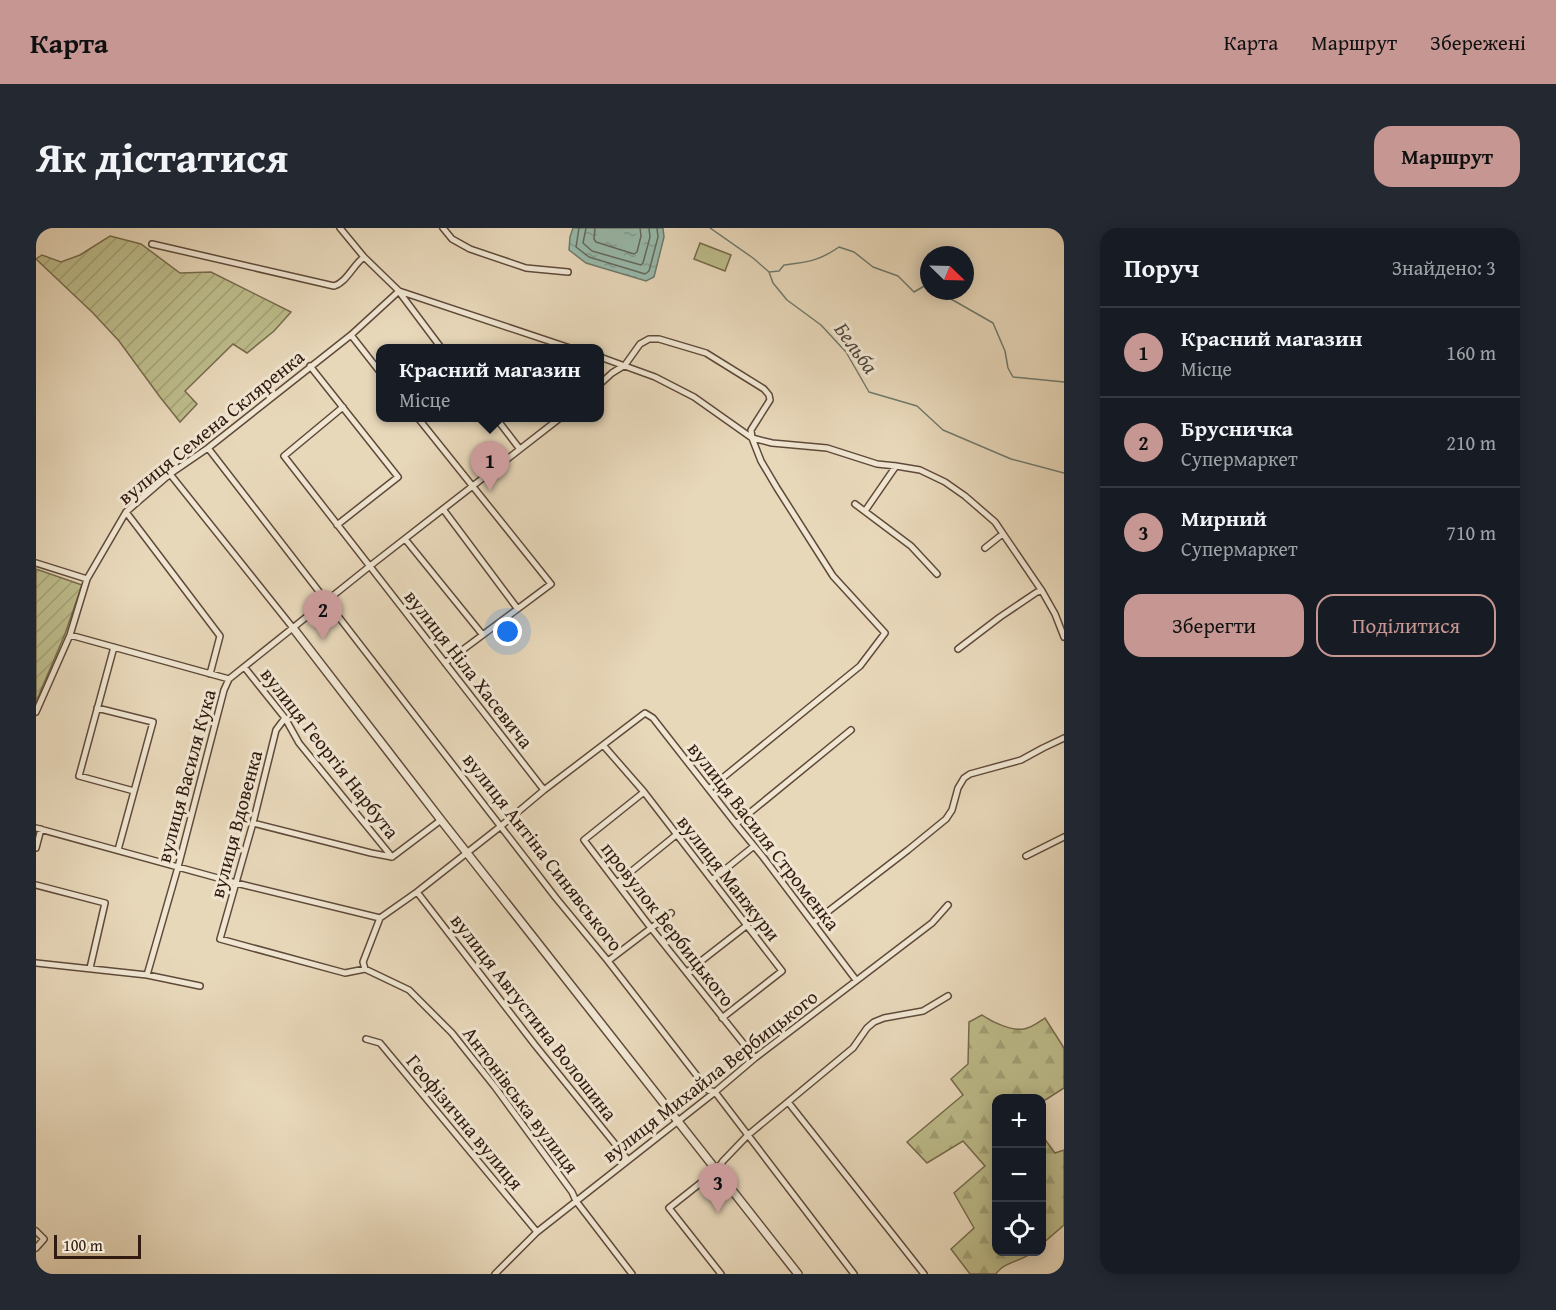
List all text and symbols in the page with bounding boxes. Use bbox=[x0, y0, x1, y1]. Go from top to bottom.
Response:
text: Карта bbox=[30, 22, 108, 63]
text: Карта bbox=[1224, 27, 1278, 58]
text: Маршрут bbox=[1311, 27, 1397, 58]
text: Збережені bbox=[1430, 27, 1526, 58]
text: Як дістатися bbox=[36, 126, 288, 187]
button: Маршрут bbox=[1374, 126, 1520, 187]
north arrow bbox=[920, 246, 974, 300]
text: Поруч bbox=[1124, 248, 1199, 287]
text: Знайдено: 3 bbox=[1392, 253, 1496, 282]
water label: Бельба bbox=[827, 315, 886, 380]
text: Красний магазин bbox=[1181, 322, 1362, 354]
text: 1 bbox=[1138, 338, 1149, 367]
text: 160 m bbox=[1446, 338, 1496, 367]
street label: вулиця Семена Скляренка bbox=[111, 342, 310, 511]
popup bbox=[376, 344, 604, 422]
text: Красний магазин bbox=[399, 353, 581, 385]
text: Місце bbox=[1181, 354, 1232, 383]
text: Місце bbox=[399, 385, 450, 414]
text: Брусничка bbox=[1181, 412, 1293, 444]
text: 2 bbox=[1138, 428, 1149, 457]
text: 210 m bbox=[1446, 428, 1496, 457]
pin: 1 bbox=[470, 442, 510, 491]
text: Супермаркет bbox=[1181, 444, 1298, 473]
text: Мирний bbox=[1181, 502, 1267, 534]
text: 3 bbox=[1138, 518, 1149, 547]
text: 710 m bbox=[1446, 518, 1496, 547]
text: Супермаркет bbox=[1181, 534, 1298, 563]
street label: вулиця Ніла Хасевича bbox=[398, 583, 541, 755]
pin: 2 bbox=[304, 590, 342, 640]
button: Зберегти bbox=[1124, 594, 1304, 657]
button: Поділитися bbox=[1316, 594, 1496, 657]
your location bbox=[493, 617, 522, 646]
street label: вулиця Георгія Нарбута bbox=[254, 661, 407, 845]
street label: вулиця Василя Кука bbox=[148, 686, 223, 866]
street label: вулиця Василя Строменка bbox=[681, 735, 848, 937]
street label: вулиця Вдовенка bbox=[202, 746, 269, 901]
street label: вулиця Антіна Синявського bbox=[456, 746, 630, 957]
street label: вулиця Манжури bbox=[671, 808, 788, 947]
street label: провулок Вербицького bbox=[595, 835, 742, 1012]
street label: вулиця Августина Волошина bbox=[444, 907, 625, 1127]
street label: вулиця Михайла Вербицького bbox=[596, 982, 824, 1169]
street label: Антонівська вулиця bbox=[456, 1020, 586, 1179]
street label: Геофізична вулиця bbox=[400, 1047, 531, 1196]
map controls bbox=[992, 1094, 1046, 1256]
button: + bbox=[992, 1094, 1046, 1148]
button: − bbox=[992, 1148, 1046, 1202]
pin: 3 bbox=[698, 1164, 738, 1213]
button: locate bbox=[992, 1202, 1046, 1256]
scale bar bbox=[54, 1232, 141, 1260]
text: 100 m bbox=[63, 1233, 103, 1257]

